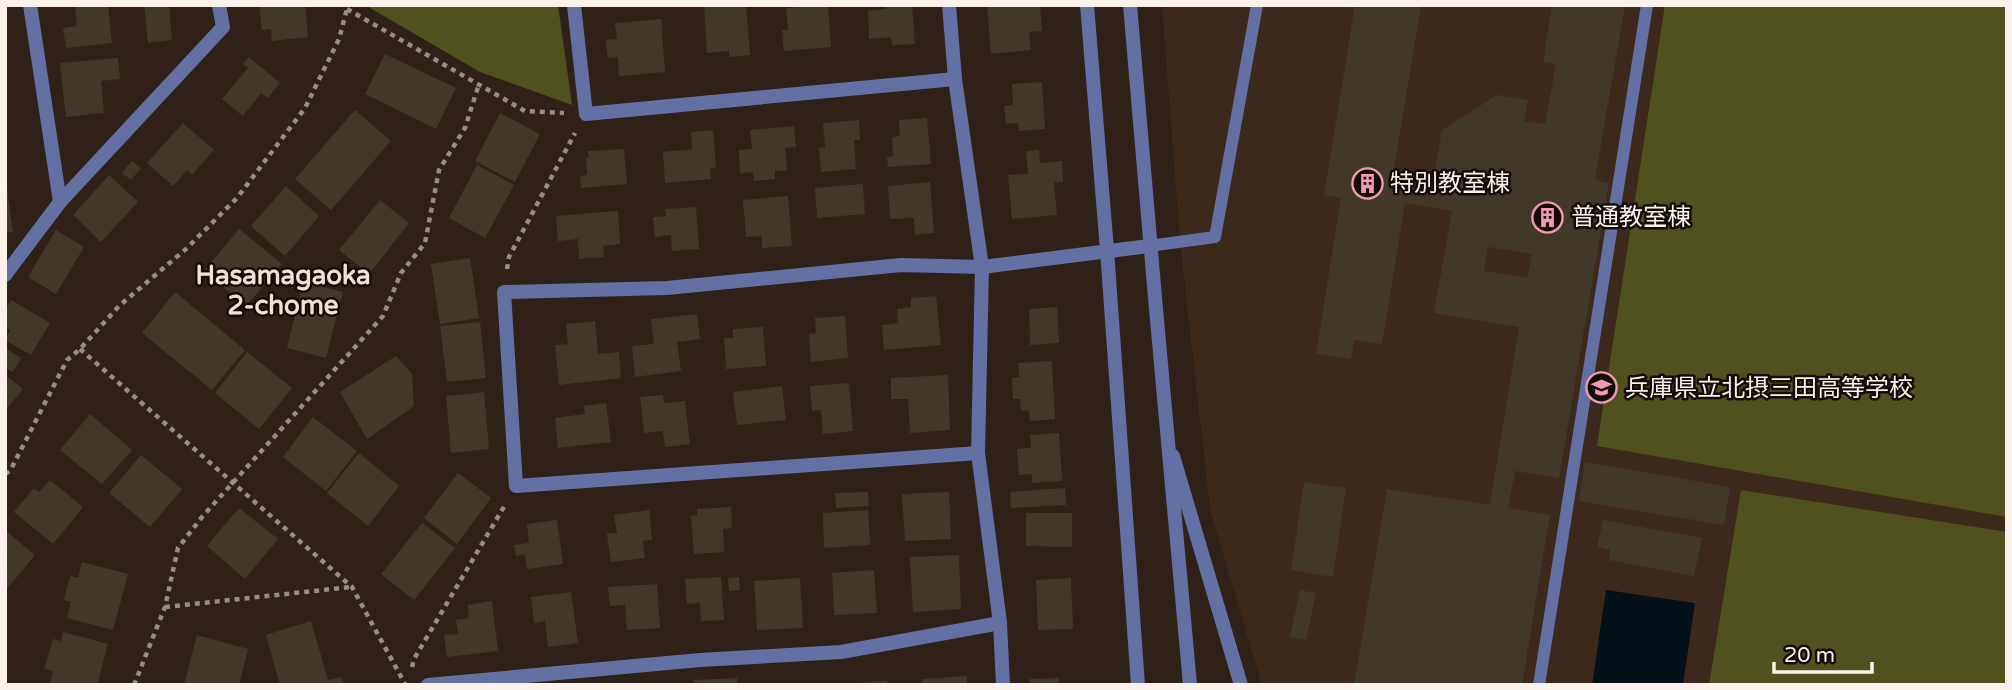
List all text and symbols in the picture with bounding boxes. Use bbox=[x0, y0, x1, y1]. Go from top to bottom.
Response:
building icon: 特別教室棟 bbox=[1350, 166, 1384, 200]
place label: 特別教室棟 bbox=[1390, 169, 1510, 198]
building icon: 普通教室棟 bbox=[1531, 200, 1565, 234]
place label: 普通教室棟 bbox=[1571, 203, 1691, 232]
district label: Hasamagaoka 2-chome bbox=[195, 260, 371, 321]
school or university icon: 兵庫県立北摂三田高等学校 bbox=[1585, 371, 1619, 405]
place label: 兵庫県立北摂三田高等学校 bbox=[1625, 374, 1913, 403]
scale bar bbox=[1774, 630, 1872, 674]
text: 20 m bbox=[1784, 643, 1835, 668]

